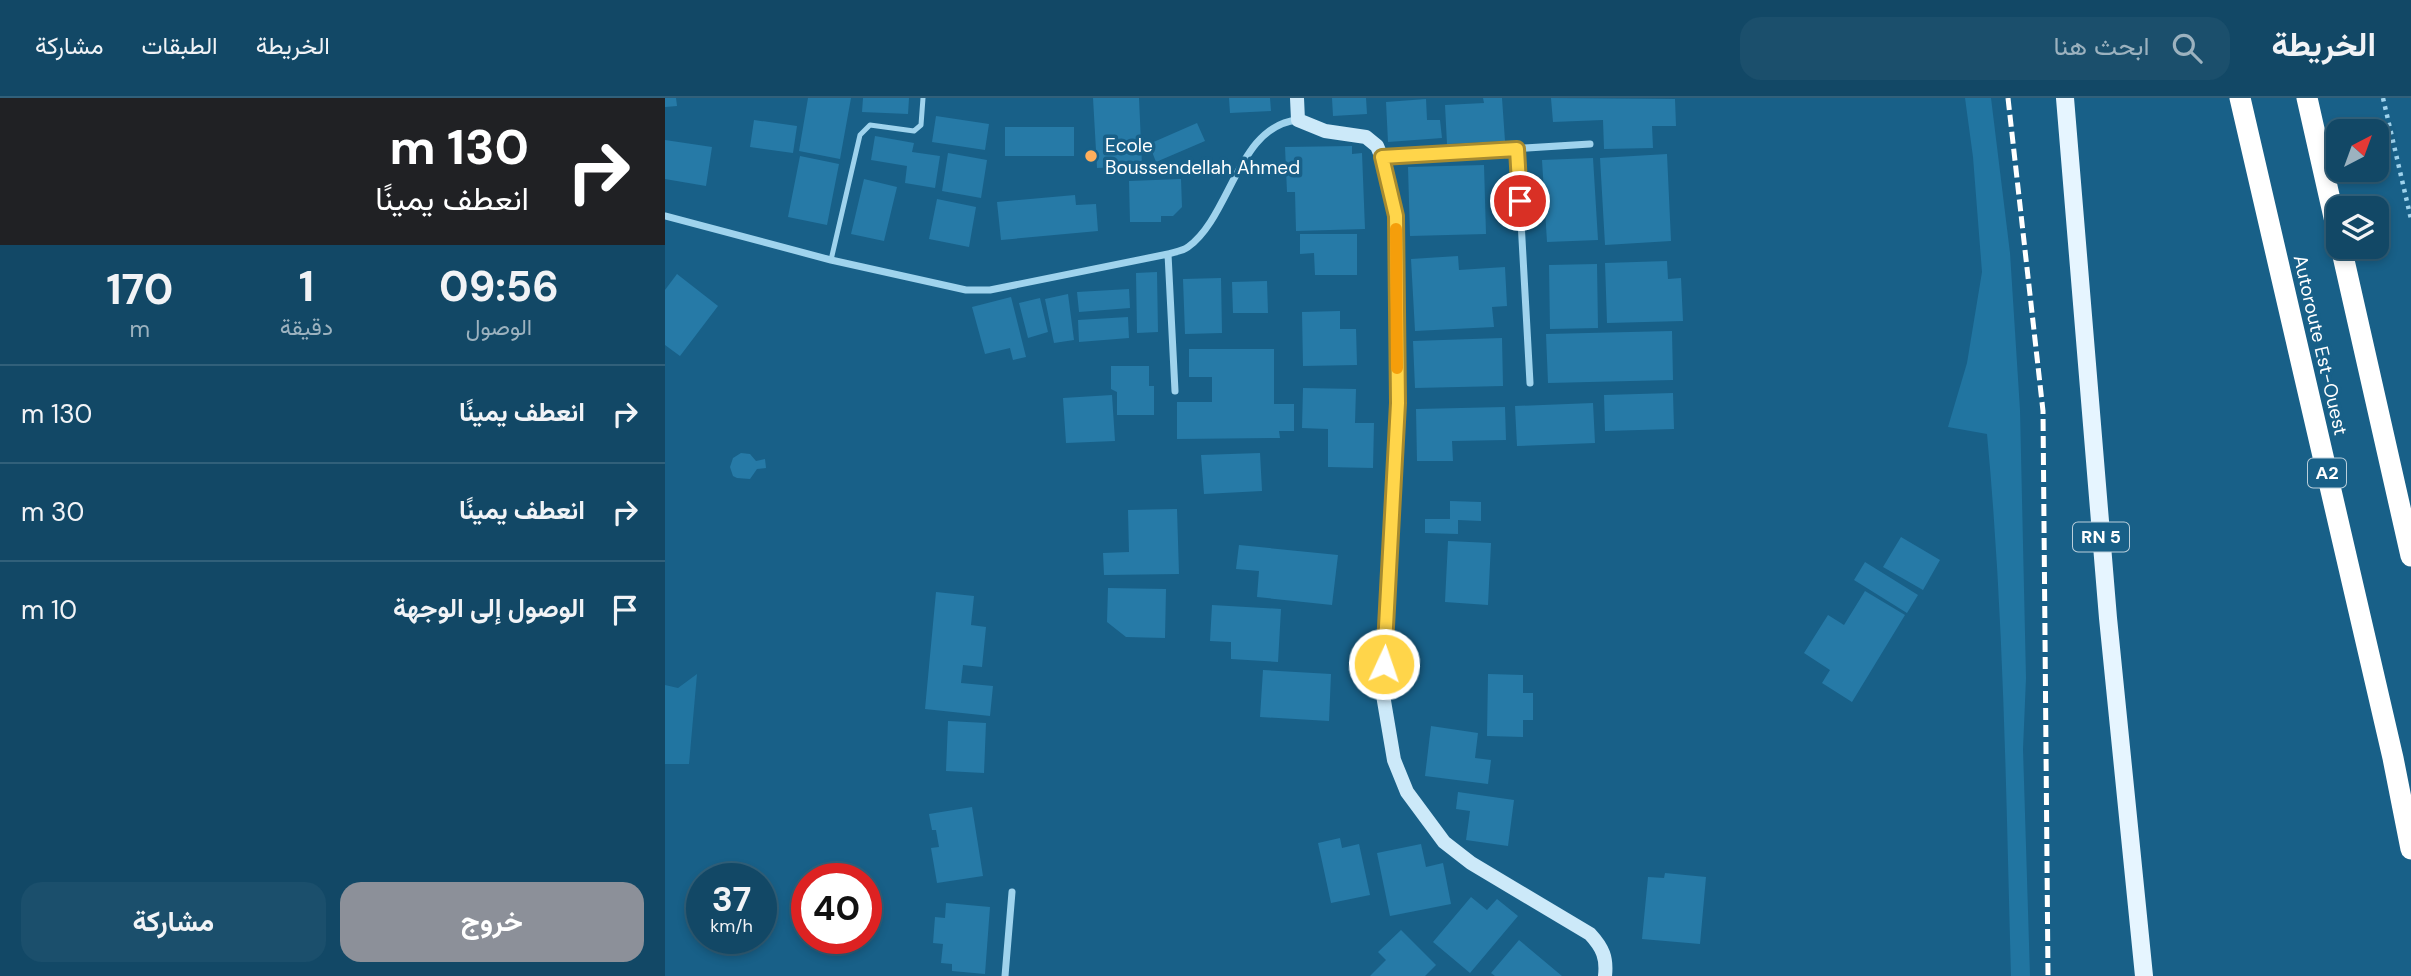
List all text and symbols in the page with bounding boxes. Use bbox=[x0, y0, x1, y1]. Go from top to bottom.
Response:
search box bbox=[1740, 17, 2230, 80]
text: الخريطة bbox=[2272, 23, 2376, 66]
text: ابحث هنا bbox=[2053, 29, 2150, 63]
icon: search bbox=[2168, 29, 2206, 67]
text: مشاركة bbox=[35, 30, 103, 61]
text: الطبقات bbox=[141, 30, 218, 61]
text: الخريطة bbox=[256, 30, 330, 61]
text: 130 m bbox=[389, 115, 529, 179]
north arrow bbox=[2326, 119, 2389, 182]
map controls bbox=[2326, 119, 2389, 259]
icon: right bbox=[553, 126, 644, 217]
place label: Ecole Boussendellah Ahmed bbox=[1105, 133, 1300, 180]
marker: Ecole Boussendellah Ahmed bbox=[1083, 148, 1099, 164]
pin bbox=[1490, 171, 1550, 231]
text: انعطف يمينًا bbox=[375, 178, 529, 220]
icon: arrive bbox=[1501, 182, 1539, 220]
button: layers bbox=[2326, 196, 2389, 259]
street label: Autoroute Est-Ouest bbox=[2288, 253, 2353, 438]
text: 1 bbox=[299, 259, 314, 314]
text: 09:56 bbox=[439, 259, 559, 314]
text: 170 bbox=[106, 262, 173, 317]
text: دقيقة bbox=[280, 312, 333, 342]
text: الوصول bbox=[466, 312, 532, 342]
text: m bbox=[130, 314, 150, 344]
text: انعطف يمينًا bbox=[459, 395, 585, 429]
icon: right bbox=[606, 395, 644, 433]
text: 130 m bbox=[21, 397, 92, 431]
road number: A2 bbox=[2308, 458, 2346, 488]
text: انعطف يمينًا bbox=[459, 493, 585, 527]
icon: right bbox=[606, 493, 644, 531]
text: 30 m bbox=[21, 495, 84, 529]
road number: RN 5 bbox=[2073, 522, 2129, 552]
text: الوصول إلى الوجهة bbox=[393, 591, 585, 625]
icon: arrive bbox=[606, 591, 644, 629]
text: 10 m bbox=[21, 593, 77, 627]
position arrow bbox=[1347, 627, 1421, 701]
speed limit sign: 40 bbox=[791, 863, 882, 954]
text: 37 bbox=[712, 876, 751, 922]
button: مشاركة bbox=[21, 882, 326, 962]
button: خروج bbox=[340, 882, 644, 962]
text: km/h bbox=[710, 914, 753, 938]

